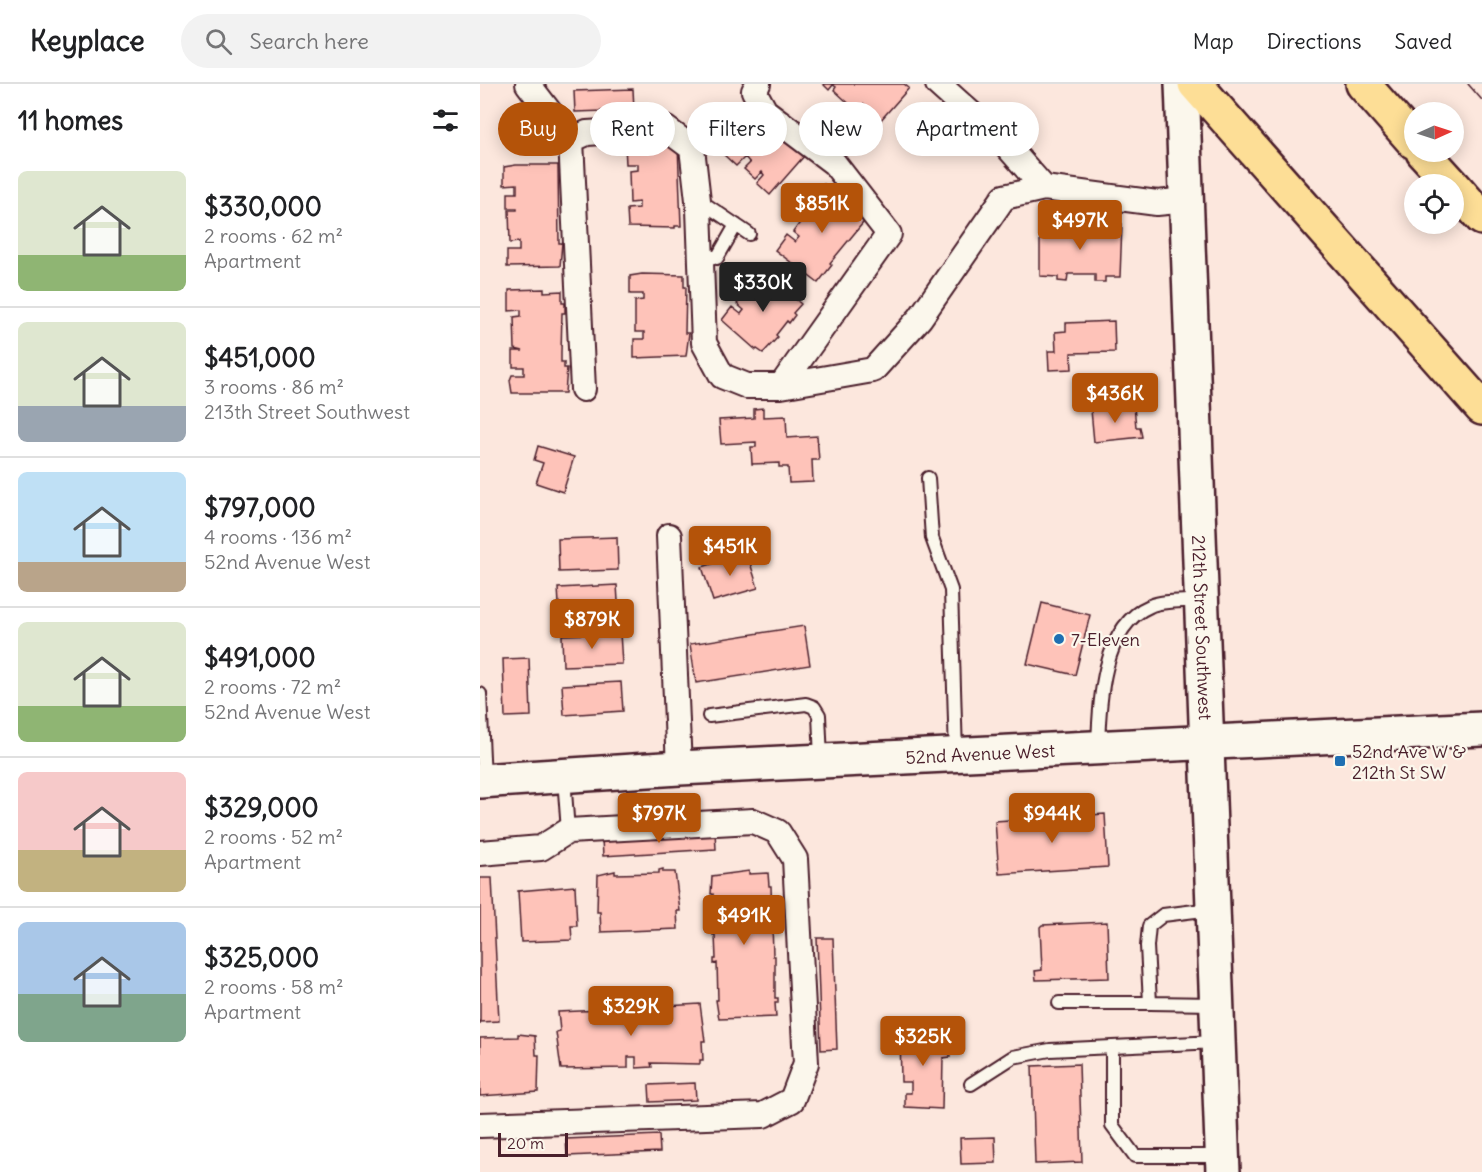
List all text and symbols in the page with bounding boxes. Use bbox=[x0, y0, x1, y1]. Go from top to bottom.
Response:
search box bbox=[181, 14, 601, 68]
text: Keyplace bbox=[30, 23, 145, 59]
icon: search bbox=[202, 25, 235, 58]
text: Search here bbox=[250, 27, 369, 55]
text: Map bbox=[1193, 28, 1234, 55]
text: Directions bbox=[1267, 28, 1361, 55]
text: Saved bbox=[1394, 28, 1452, 55]
chip: Buy bbox=[498, 102, 578, 156]
chip: Rent bbox=[590, 102, 675, 156]
chip: Filters bbox=[687, 102, 787, 156]
chip: New bbox=[799, 102, 883, 156]
chip: Apartment bbox=[895, 102, 1039, 156]
north arrow bbox=[1404, 102, 1464, 162]
map controls bbox=[1404, 102, 1464, 234]
text: 11 homes bbox=[18, 104, 123, 137]
icon: filters bbox=[429, 104, 462, 137]
button: locate bbox=[1404, 174, 1464, 234]
pin: $851K bbox=[780, 183, 864, 234]
text: $330,000 bbox=[204, 190, 322, 223]
text: $851K bbox=[795, 190, 849, 215]
icon: home bbox=[66, 195, 138, 267]
pin: $497K bbox=[1038, 200, 1122, 251]
text: $497K bbox=[1052, 207, 1108, 232]
text: 2 rooms · 62 m² bbox=[204, 223, 343, 248]
text: Apartment bbox=[204, 248, 301, 273]
pin: $330K bbox=[721, 262, 805, 313]
text: $330K bbox=[733, 269, 793, 294]
text: $451,000 bbox=[204, 341, 316, 374]
icon: home bbox=[66, 346, 138, 418]
pin: $436K bbox=[1073, 373, 1157, 424]
text: 3 rooms · 86 m² bbox=[204, 374, 344, 399]
text: $436K bbox=[1086, 380, 1144, 405]
text: 213th Street Southwest bbox=[204, 399, 410, 424]
text: $797,000 bbox=[204, 491, 316, 524]
icon: home bbox=[66, 496, 138, 568]
text: 4 rooms · 136 m² bbox=[204, 524, 352, 549]
pin: $451K bbox=[688, 526, 772, 577]
text: $451K bbox=[703, 533, 757, 558]
street label: 212th Street Southwest bbox=[1188, 535, 1217, 721]
text: 52nd Avenue West bbox=[204, 549, 370, 574]
pin: $879K bbox=[550, 599, 634, 650]
text: $879K bbox=[564, 606, 620, 631]
place label: 7-Eleven bbox=[1071, 628, 1140, 651]
marker: 7-Eleven bbox=[1052, 632, 1066, 646]
text: $491,000 bbox=[204, 641, 316, 674]
icon: home bbox=[66, 646, 138, 718]
text: 2 rooms · 72 m² bbox=[204, 674, 341, 699]
text: 52nd Avenue West bbox=[204, 699, 370, 724]
street label: 52nd Avenue West bbox=[905, 738, 1056, 768]
place label: 52nd Ave W & 212th St SW bbox=[1352, 740, 1466, 784]
marker: 52nd Ave W & 212th St SW bbox=[1333, 754, 1347, 768]
text: $329,000 bbox=[204, 791, 319, 824]
pin: $797K bbox=[617, 793, 701, 844]
pin: $944K bbox=[1010, 793, 1094, 844]
icon: home bbox=[66, 796, 138, 868]
text: $797K bbox=[632, 800, 686, 825]
text: $944K bbox=[1023, 800, 1081, 825]
text: 2 rooms · 52 m² bbox=[204, 824, 343, 849]
text: Apartment bbox=[204, 849, 301, 874]
pin: $491K bbox=[702, 895, 786, 946]
text: $491K bbox=[717, 902, 771, 927]
text: $325,000 bbox=[204, 941, 319, 974]
icon: home bbox=[66, 946, 138, 1018]
text: 2 rooms · 58 m² bbox=[204, 974, 344, 999]
pin: $329K bbox=[589, 986, 673, 1037]
text: $329K bbox=[602, 993, 660, 1018]
text: Apartment bbox=[204, 999, 301, 1024]
pin: $325K bbox=[881, 1016, 965, 1067]
text: $325K bbox=[894, 1023, 952, 1048]
scale bar bbox=[498, 1130, 568, 1158]
text: 20 m bbox=[507, 1133, 544, 1153]

